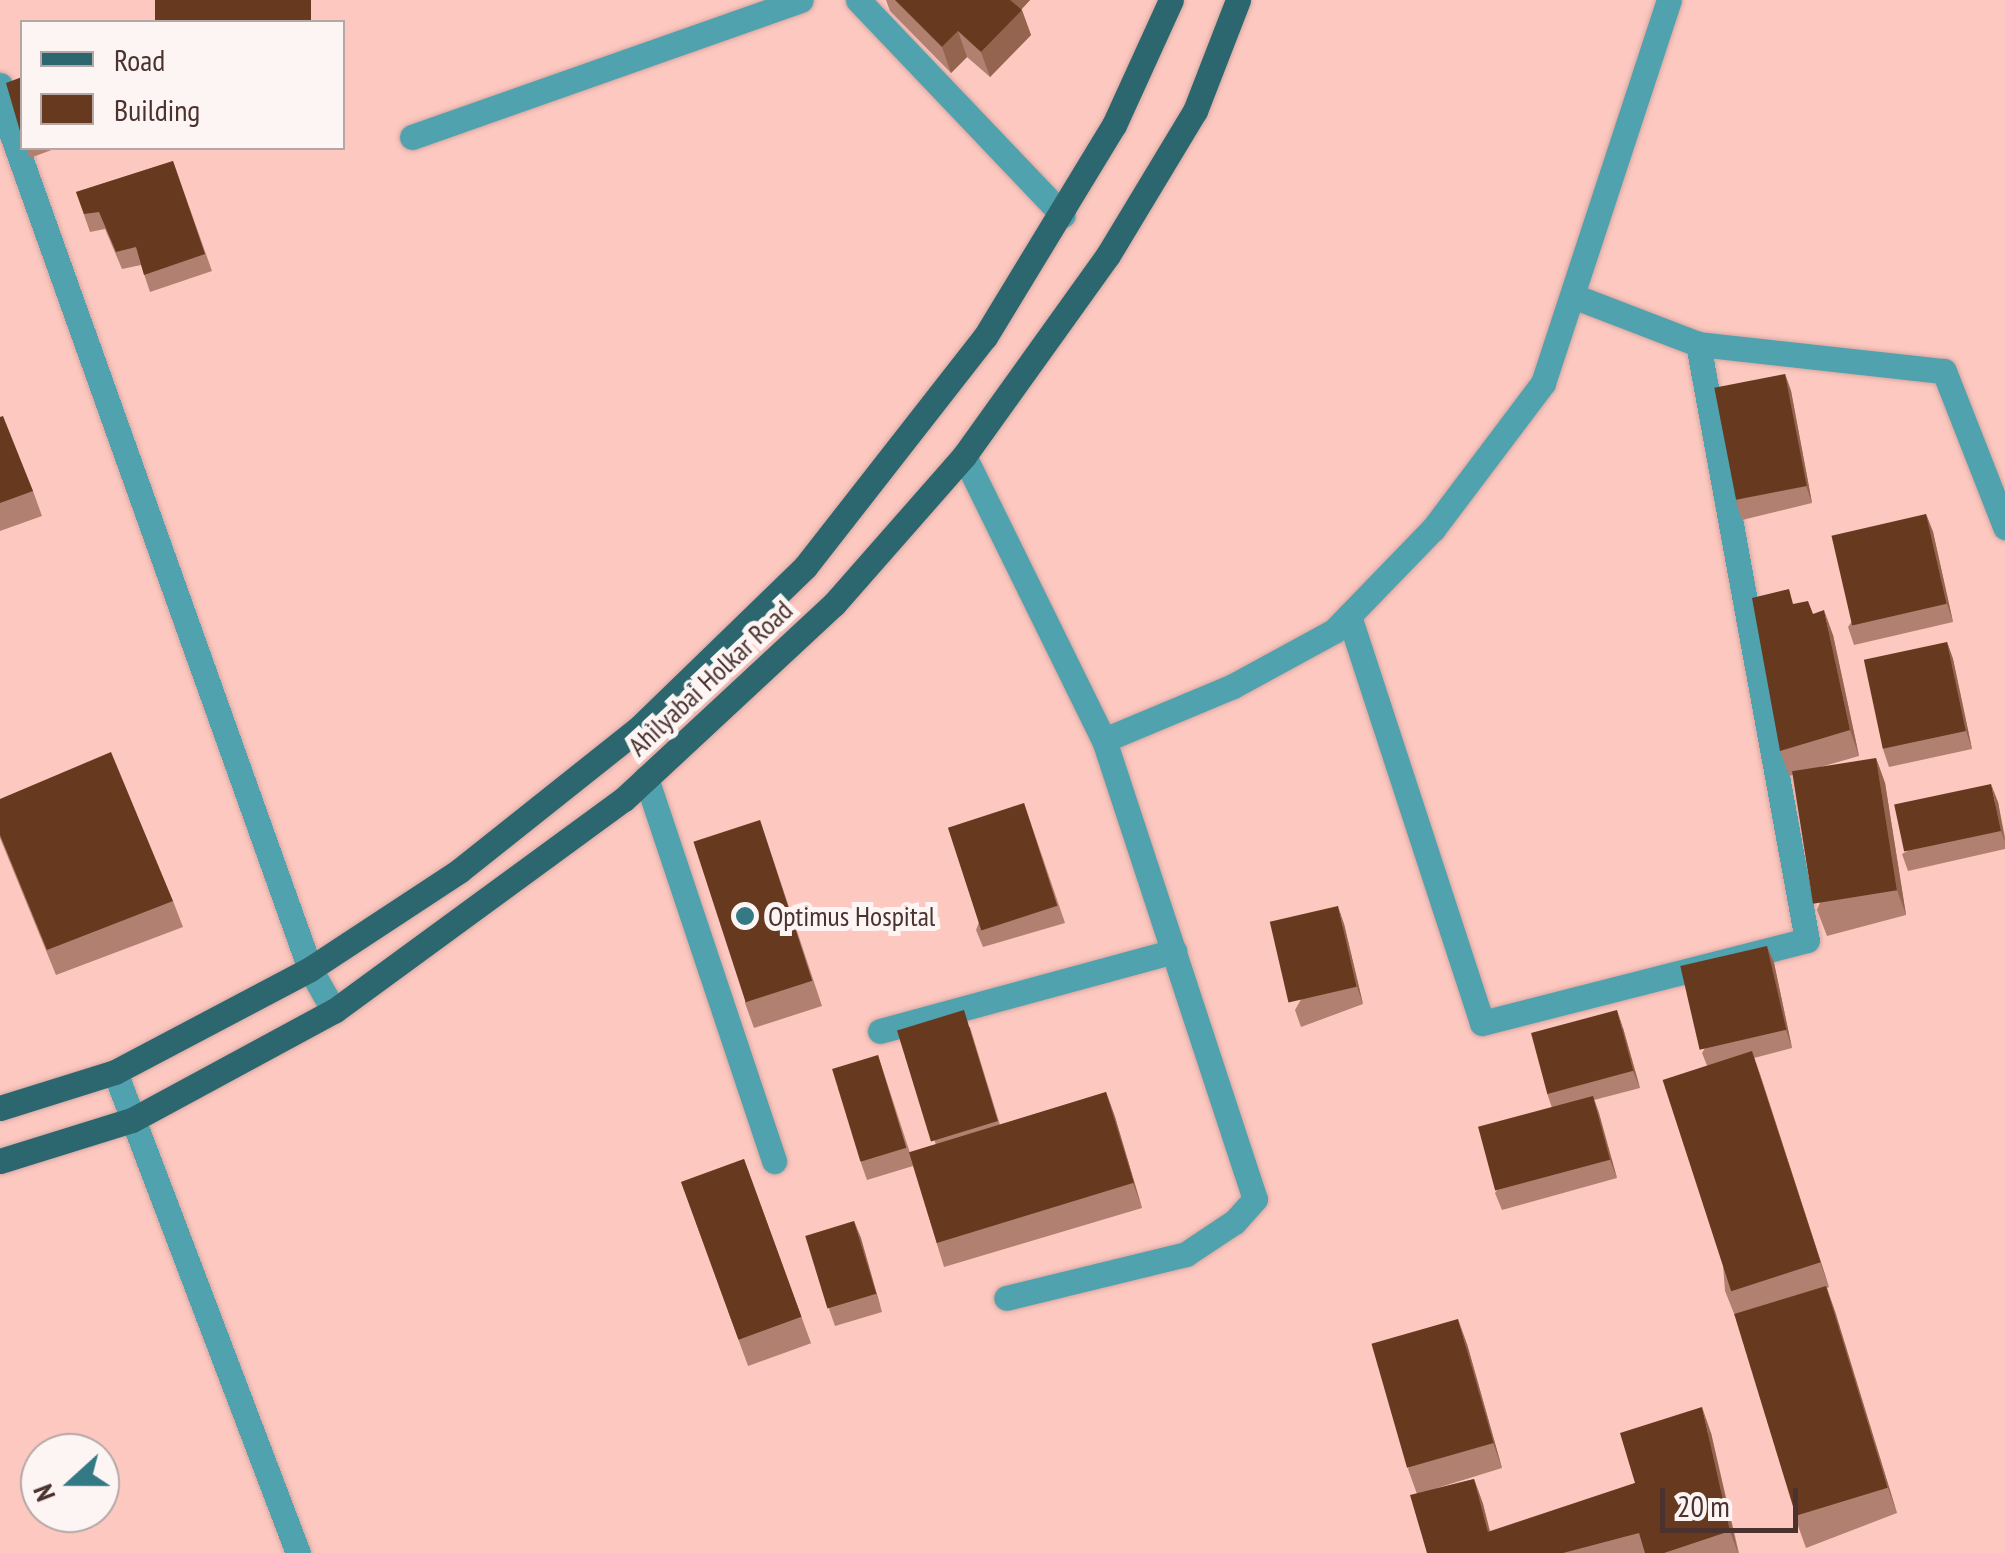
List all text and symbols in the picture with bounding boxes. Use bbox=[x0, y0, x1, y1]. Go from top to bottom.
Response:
legend bbox=[20, 20, 345, 150]
text: Road bbox=[114, 40, 165, 79]
text: Building bbox=[114, 90, 200, 129]
street label: Ahilyabai Holkar Road bbox=[621, 593, 799, 763]
place label: Optimus Hospital bbox=[768, 899, 935, 933]
marker: Optimus Hospital bbox=[732, 903, 758, 929]
north arrow bbox=[20, 1433, 120, 1533]
scale bar bbox=[1665, 1468, 1802, 1530]
text: N bbox=[23, 1480, 63, 1507]
text: 20 m bbox=[1677, 1486, 1730, 1525]

